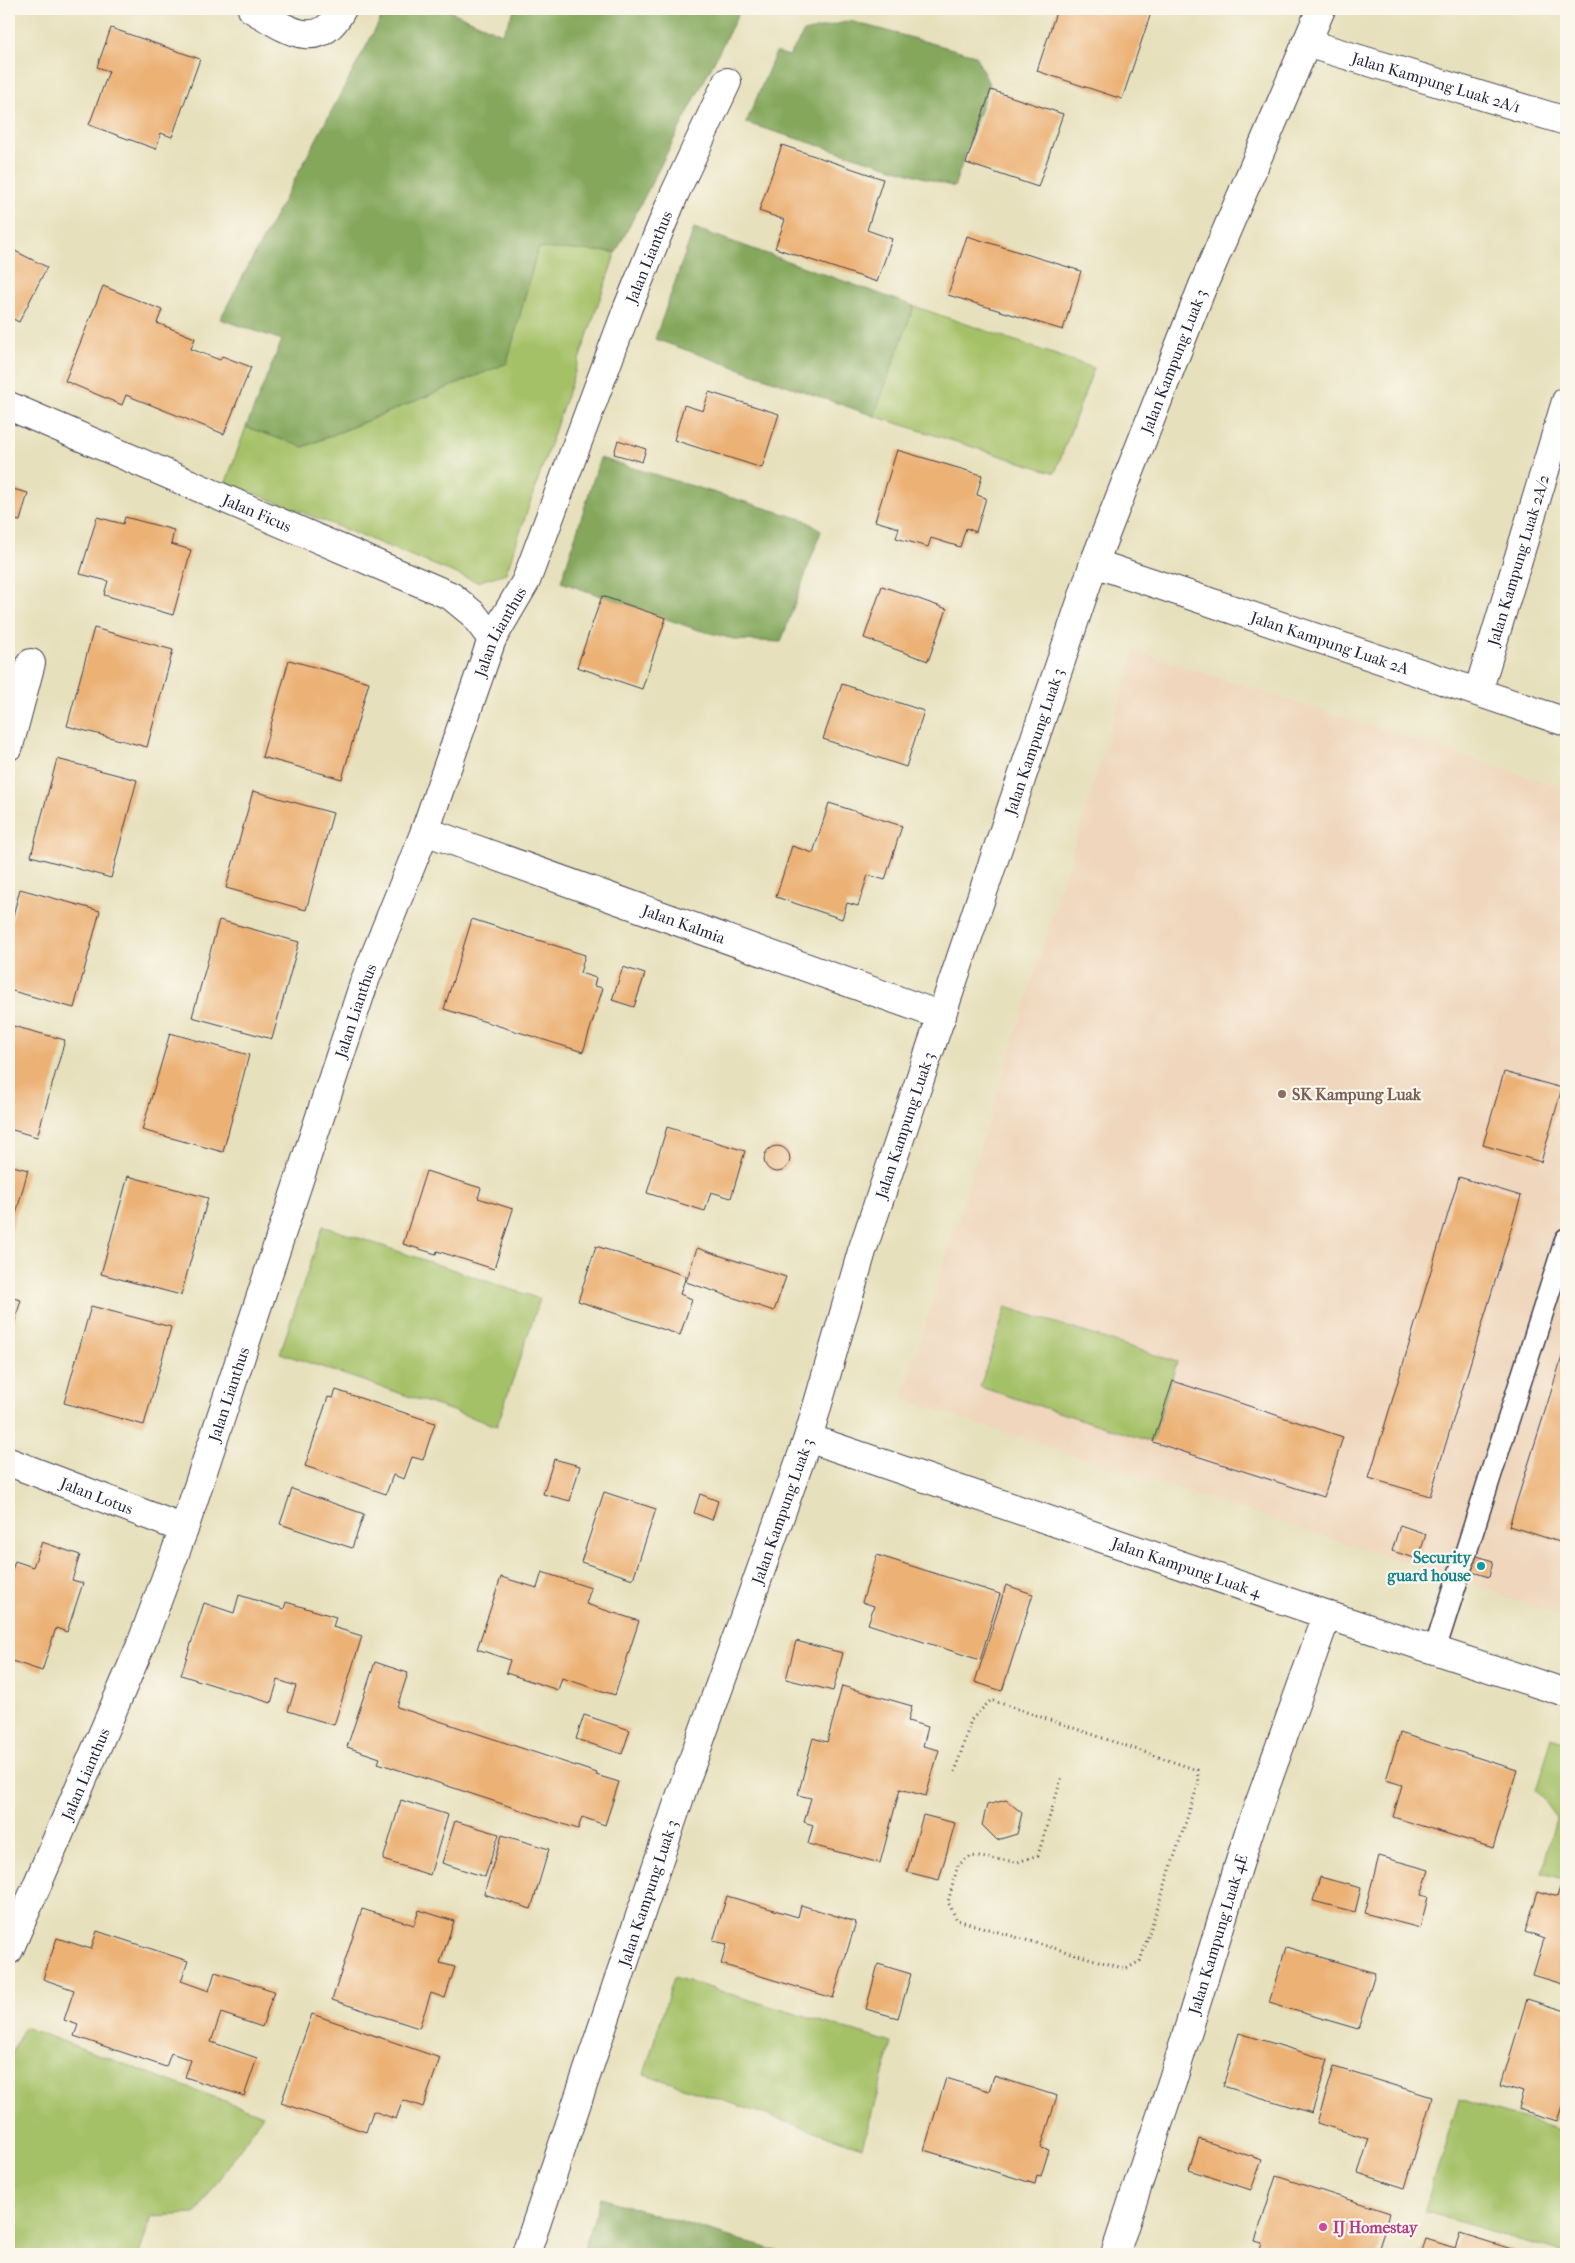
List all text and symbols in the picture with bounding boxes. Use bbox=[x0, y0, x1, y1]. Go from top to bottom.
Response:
street label: Jalan Kampung Luak 2A/1 bbox=[1348, 48, 1523, 117]
street label: Jalan Lianthus bbox=[621, 208, 677, 308]
street label: Jalan Kampung Luak 3 bbox=[1136, 286, 1211, 438]
street label: Jalan Kampung Luak 2A/2 bbox=[1483, 472, 1553, 650]
street label: Jalan Ficus bbox=[218, 489, 294, 536]
street label: Jalan Lianthus bbox=[470, 584, 530, 681]
street label: Jalan Kampung Luak 2A bbox=[1246, 607, 1412, 679]
street label: Jalan Kampung Luak 3 bbox=[1000, 666, 1068, 819]
street label: Jalan Kalmia bbox=[638, 900, 728, 948]
street label: Jalan Lianthus bbox=[330, 961, 381, 1062]
street label: Jalan Kampung Luak 3 bbox=[871, 1049, 938, 1203]
place label: SK Kampung Luak bbox=[1292, 1085, 1422, 1105]
marker: SK Kampung Luak bbox=[1276, 1088, 1288, 1100]
street label: Jalan Lianthus bbox=[204, 1345, 253, 1446]
street label: Jalan Kampung Luak 3 bbox=[747, 1436, 817, 1588]
street label: Jalan Lotus bbox=[56, 1473, 136, 1519]
street label: Jalan Kampung Luak 4 bbox=[1107, 1533, 1264, 1602]
place label: Security guard house bbox=[1387, 1548, 1472, 1586]
marker: Security guard house bbox=[1475, 1560, 1487, 1572]
street label: Jalan Lianthus bbox=[57, 1725, 114, 1825]
street label: Jalan Kampung Luak 3 bbox=[614, 1817, 682, 1971]
street label: Jalan Kampung Luak 4E bbox=[1184, 1852, 1252, 2018]
place label: IJ Homestay bbox=[1333, 2218, 1419, 2238]
marker: IJ Homestay bbox=[1317, 2221, 1329, 2233]

